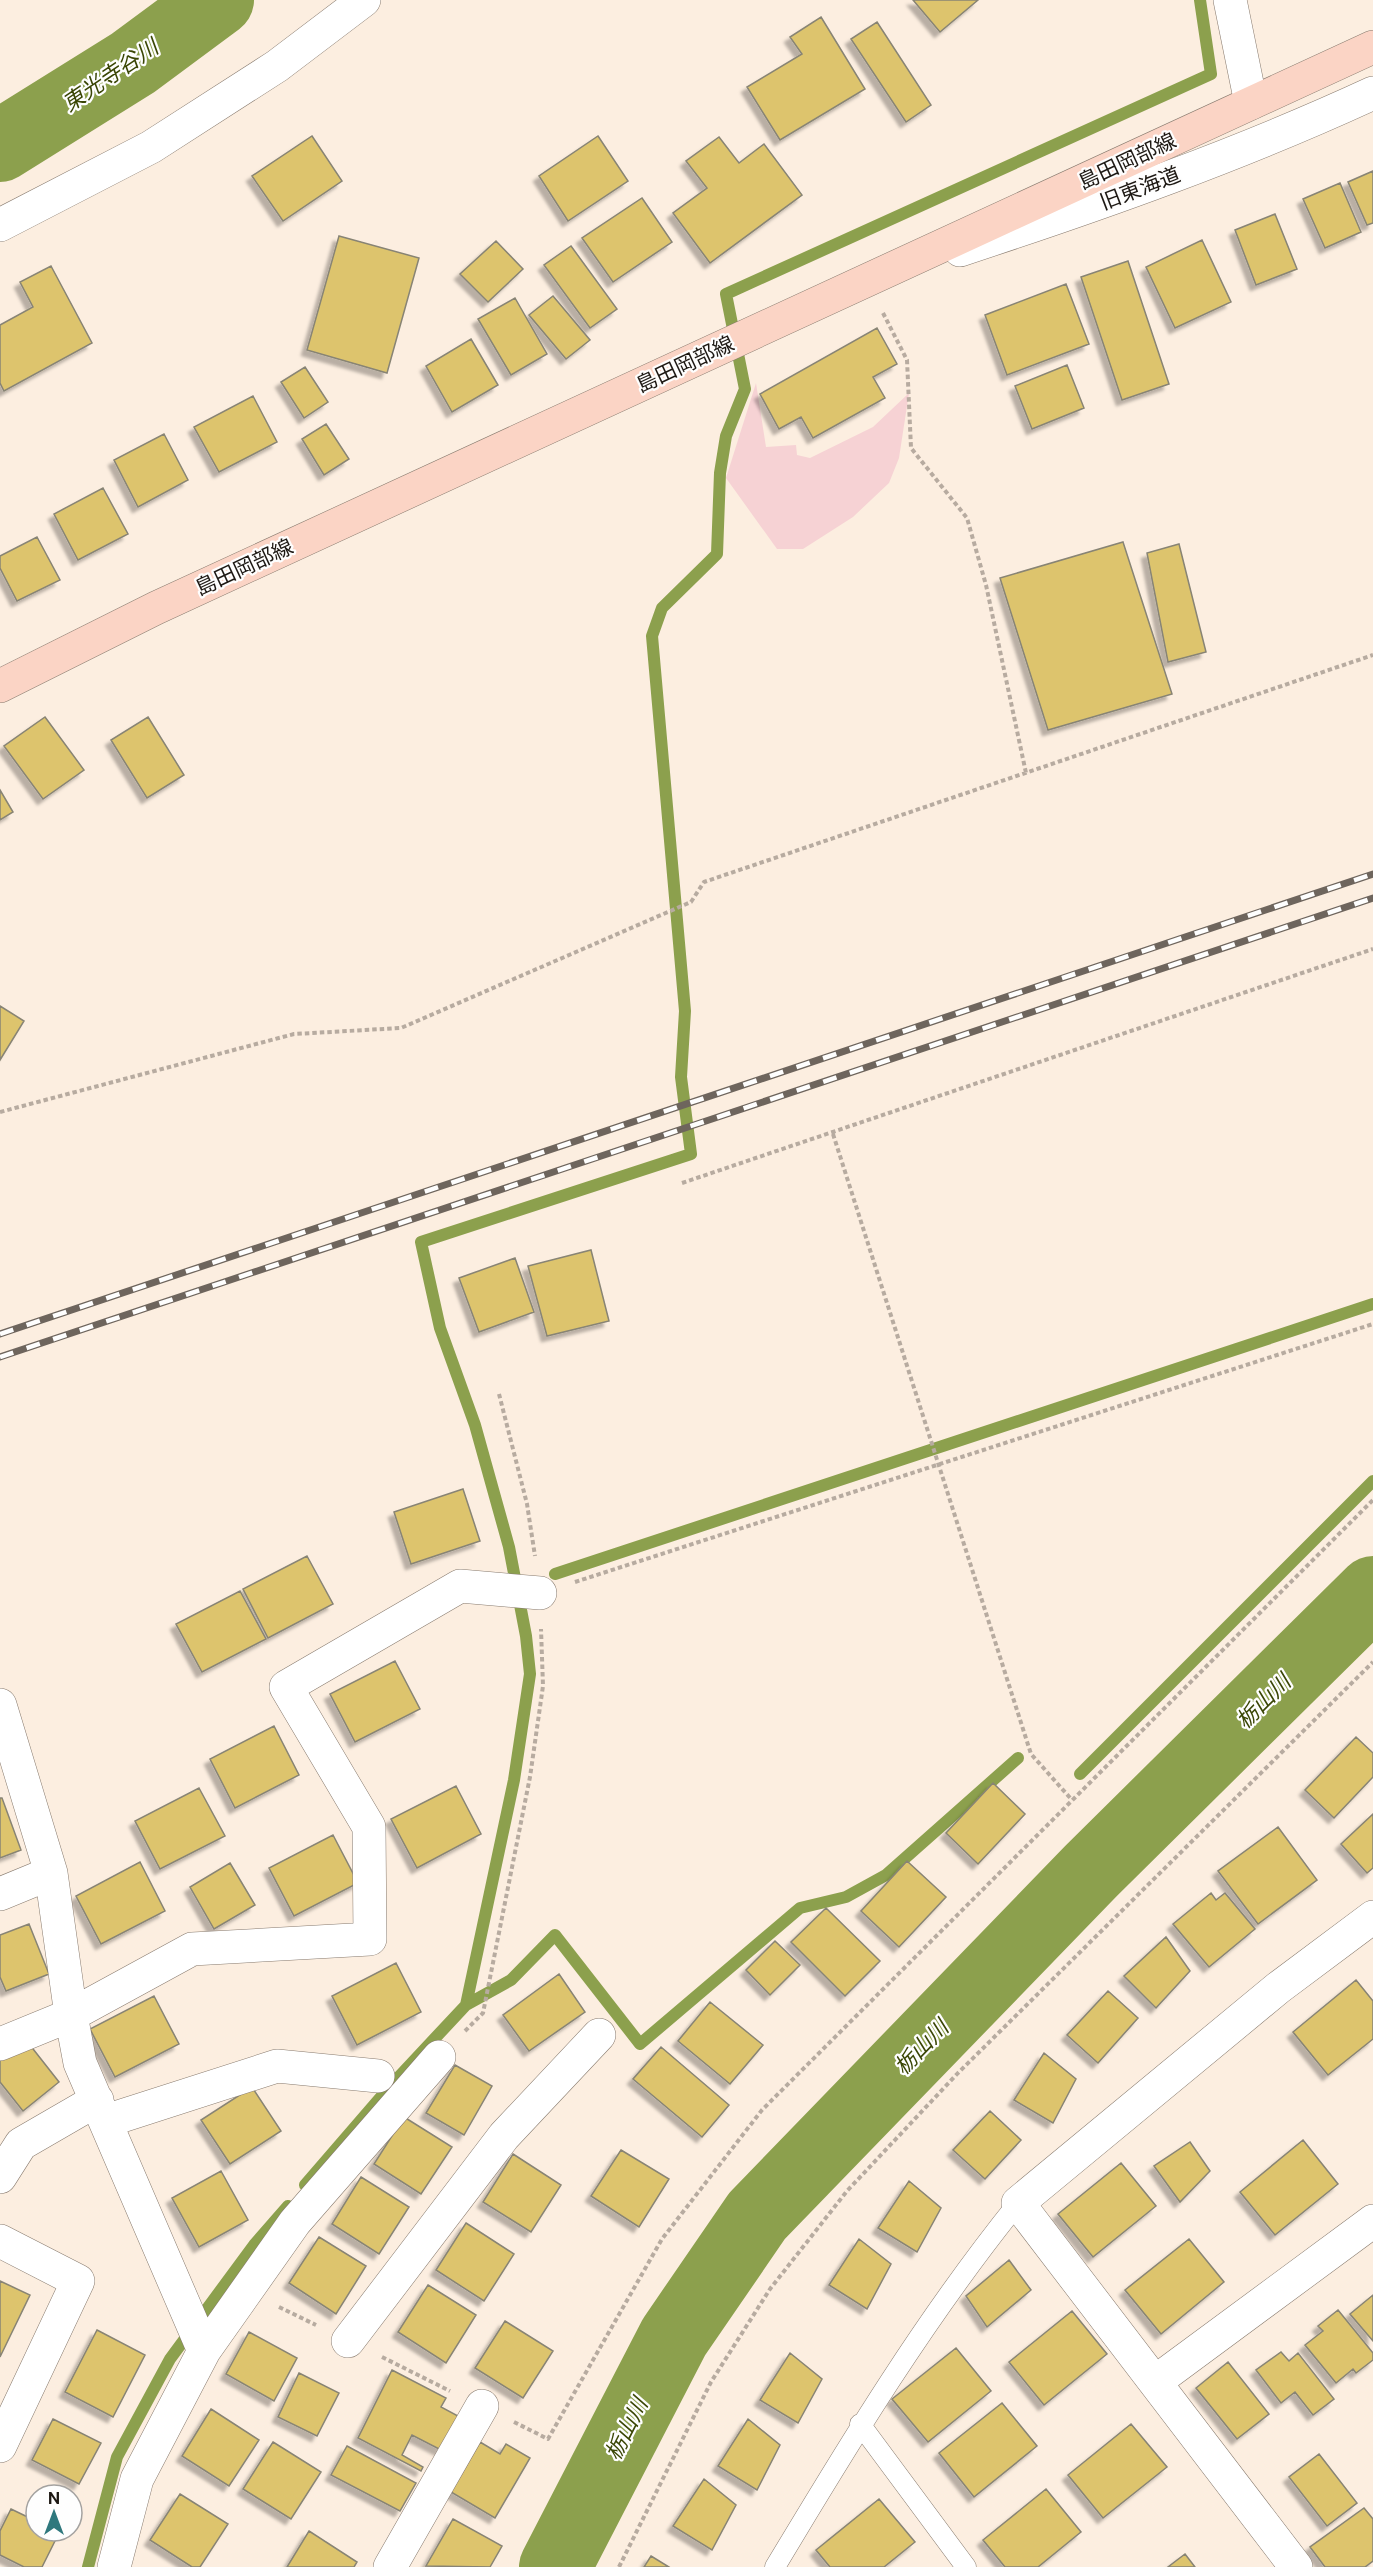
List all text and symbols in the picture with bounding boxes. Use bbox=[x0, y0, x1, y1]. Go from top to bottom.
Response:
water label: 東光寺谷川 bbox=[57, 32, 165, 117]
street label: 島田岡部線 bbox=[1074, 127, 1180, 195]
street label: 旧東海道 bbox=[1096, 161, 1184, 215]
street label: 島田岡部線 bbox=[632, 330, 738, 398]
street label: 島田岡部線 bbox=[191, 533, 297, 601]
water label: 栃山川 bbox=[1230, 1667, 1297, 1734]
water label: 栃山川 bbox=[889, 2013, 955, 2080]
water label: 栃山川 bbox=[599, 2392, 653, 2464]
north arrow bbox=[24, 2483, 84, 2543]
text: N bbox=[48, 2489, 60, 2508]

